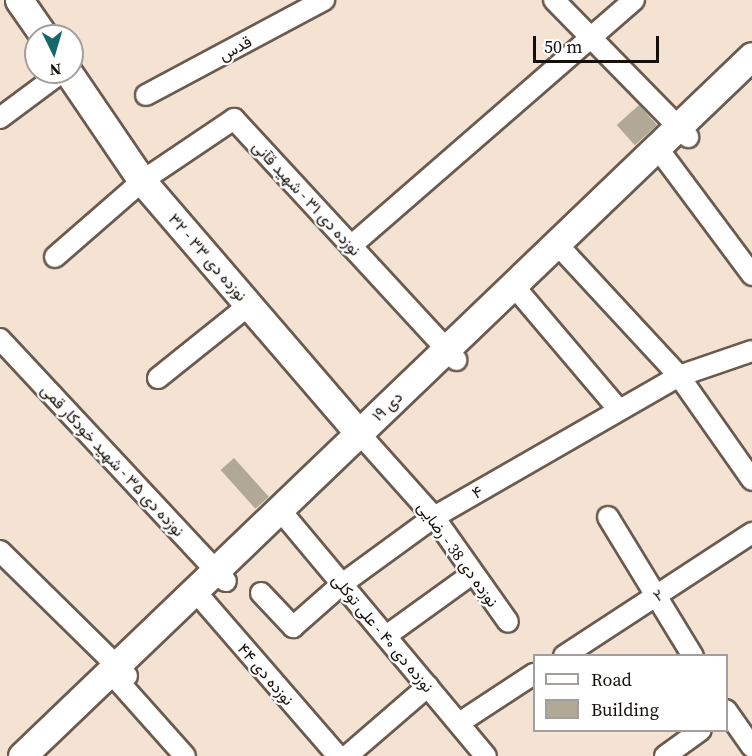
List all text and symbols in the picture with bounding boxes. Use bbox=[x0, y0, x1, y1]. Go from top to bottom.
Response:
north arrow bbox=[24, 24, 84, 84]
scale bar bbox=[536, 24, 662, 62]
street label: قدس bbox=[215, 31, 255, 65]
text: 50 m bbox=[544, 34, 582, 59]
text: N bbox=[49, 58, 62, 81]
street label: نوزده دی ۳۱ - شهید قآنی bbox=[249, 137, 365, 259]
street label: ۳۲ - نوزده دی ۳۳ bbox=[165, 209, 251, 305]
street label: نوزده دی ۳۵ - شهید خودکار قمی bbox=[37, 380, 189, 540]
street label: ۱۹ دی bbox=[368, 387, 406, 425]
street label: ۴ bbox=[468, 481, 486, 503]
street label: نوزده دی 38 - رضایی bbox=[413, 498, 503, 610]
street label: نوزده دی ۴۰ - علی توکلی bbox=[328, 570, 438, 696]
street label: ۲ bbox=[649, 585, 667, 605]
street label: نوزده دی ۴۴ bbox=[234, 639, 298, 709]
legend bbox=[533, 654, 728, 732]
text: Road bbox=[591, 667, 632, 692]
text: Building bbox=[591, 697, 659, 722]

